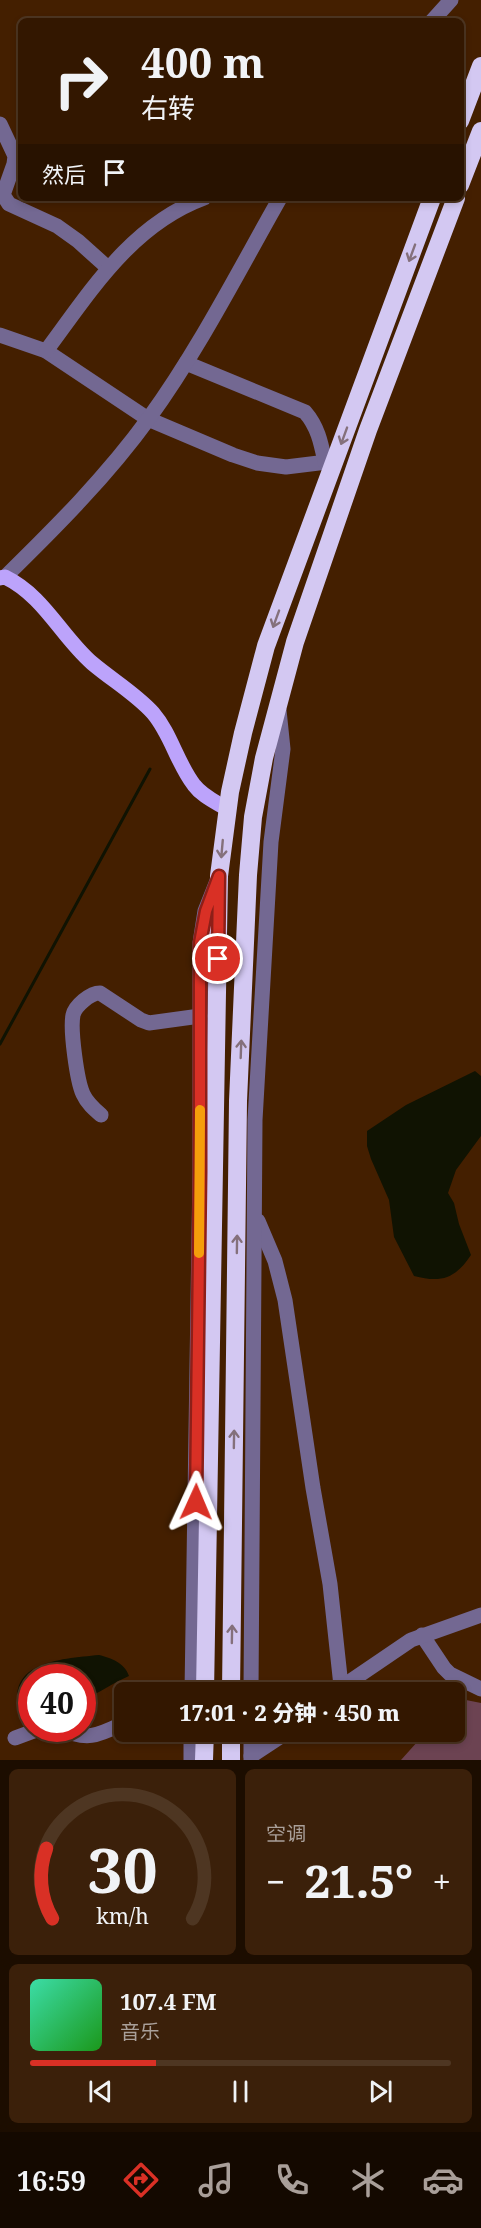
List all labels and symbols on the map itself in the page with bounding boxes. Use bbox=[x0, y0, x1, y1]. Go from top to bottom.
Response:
one-way arrow bbox=[405, 243, 416, 262]
one-way arrow bbox=[338, 426, 349, 445]
one-way arrow bbox=[270, 609, 281, 627]
one-way arrow bbox=[216, 838, 227, 858]
pin bbox=[192, 933, 243, 984]
one-way arrow bbox=[235, 1039, 246, 1059]
one-way arrow bbox=[232, 1234, 243, 1254]
one-way arrow bbox=[229, 1429, 240, 1449]
position arrow bbox=[164, 1470, 228, 1534]
one-way arrow bbox=[226, 1624, 238, 1644]
speed limit sign: 40 bbox=[18, 1664, 96, 1742]

